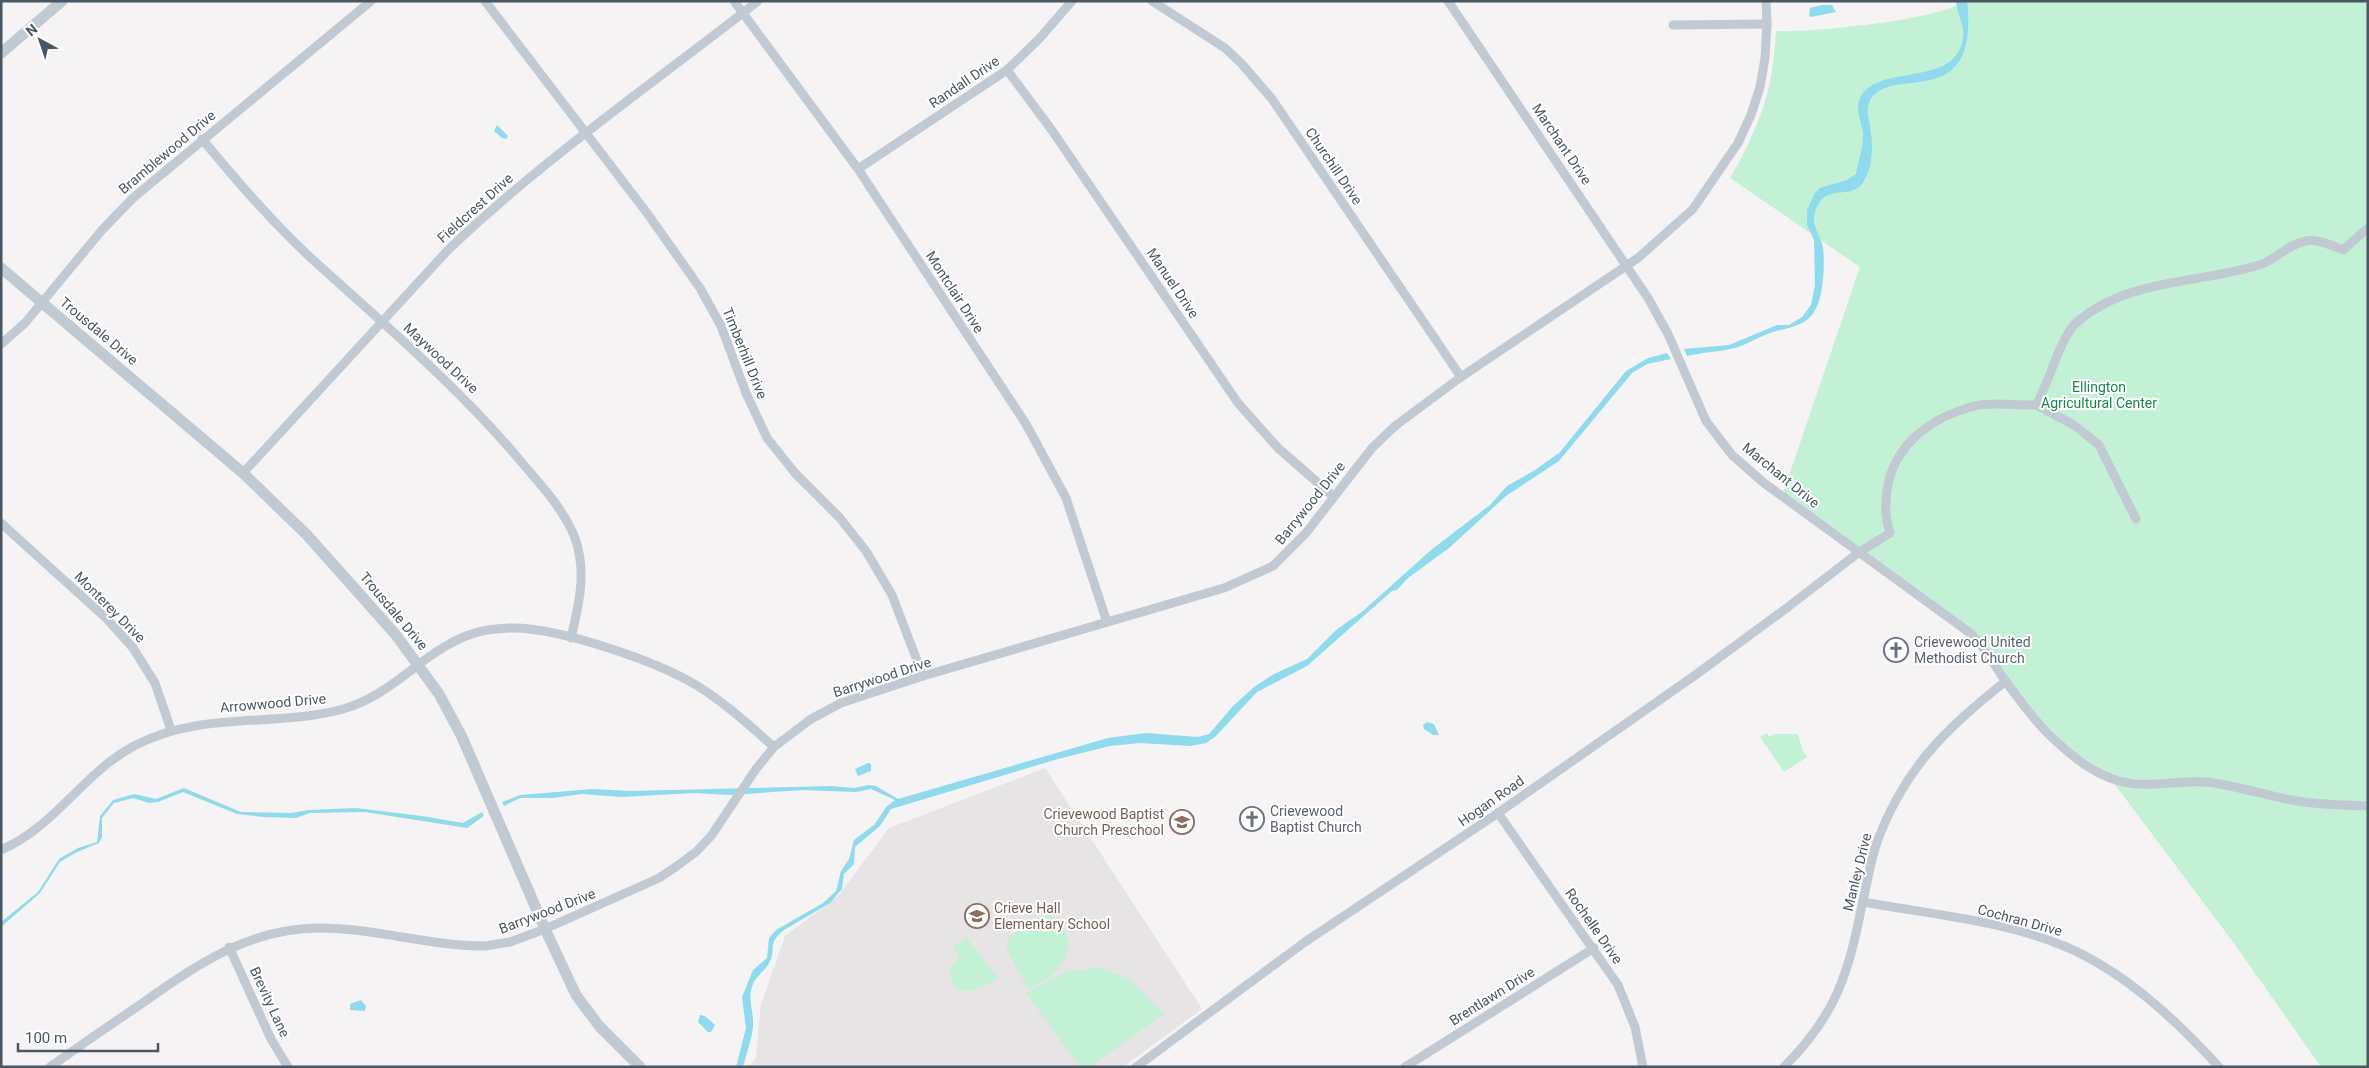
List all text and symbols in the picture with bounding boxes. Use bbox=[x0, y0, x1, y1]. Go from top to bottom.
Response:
north arrow bbox=[15, 15, 65, 65]
text: N bbox=[23, 21, 41, 39]
street label: Randall Drive bbox=[926, 53, 1002, 111]
street label: Marchant Drive bbox=[1529, 100, 1595, 188]
street label: Bramblewood Drive bbox=[115, 107, 219, 197]
street label: Churchill Drive bbox=[1302, 124, 1366, 208]
street label: Fieldcrest Drive bbox=[434, 170, 516, 246]
street label: Manuel Drive bbox=[1144, 245, 1202, 321]
street label: Montclair Drive bbox=[923, 248, 987, 336]
street label: Trousdale Drive bbox=[57, 294, 141, 368]
street label: Timberhill Drive bbox=[719, 305, 771, 401]
street label: Maywood Drive bbox=[401, 320, 481, 396]
park label: Ellington Agricultural Center bbox=[2041, 379, 2157, 411]
street label: Marchant Drive bbox=[1739, 439, 1823, 511]
street label: Barrywood Drive bbox=[1272, 458, 1348, 548]
street label: Monterey Drive bbox=[71, 568, 149, 646]
street label: Trousdale Drive bbox=[357, 569, 431, 653]
place label: Crievewood United Methodist Church bbox=[1914, 634, 2031, 666]
church icon: Crievewood United Methodist Church bbox=[1883, 637, 1909, 663]
street label: Barrywood Drive bbox=[831, 654, 933, 700]
street label: Arrowwood Drive bbox=[219, 690, 327, 716]
street label: Hogan Road bbox=[1455, 772, 1527, 830]
place label: Crievewood Baptist Church bbox=[1270, 803, 1362, 835]
place label: Crievewood Baptist Church Preschool bbox=[1043, 806, 1164, 838]
church icon: Crievewood Baptist Church bbox=[1239, 806, 1265, 832]
school or university icon: Crievewood Baptist Church Preschool bbox=[1169, 809, 1195, 835]
street label: Manley Drive bbox=[1840, 831, 1874, 913]
street label: Barrywood Drive bbox=[497, 885, 597, 937]
street label: Rochelle Drive bbox=[1562, 885, 1626, 967]
place label: Crieve Hall Elementary School bbox=[994, 900, 1110, 932]
street label: Cochran Drive bbox=[1976, 901, 2064, 939]
school or university icon: Crieve Hall Elementary School bbox=[964, 903, 990, 929]
street label: Brentlawn Drive bbox=[1447, 963, 1537, 1029]
street label: Brevity Lane bbox=[247, 964, 293, 1040]
scale bar bbox=[18, 1020, 158, 1052]
text: 100 m bbox=[25, 1029, 67, 1047]

